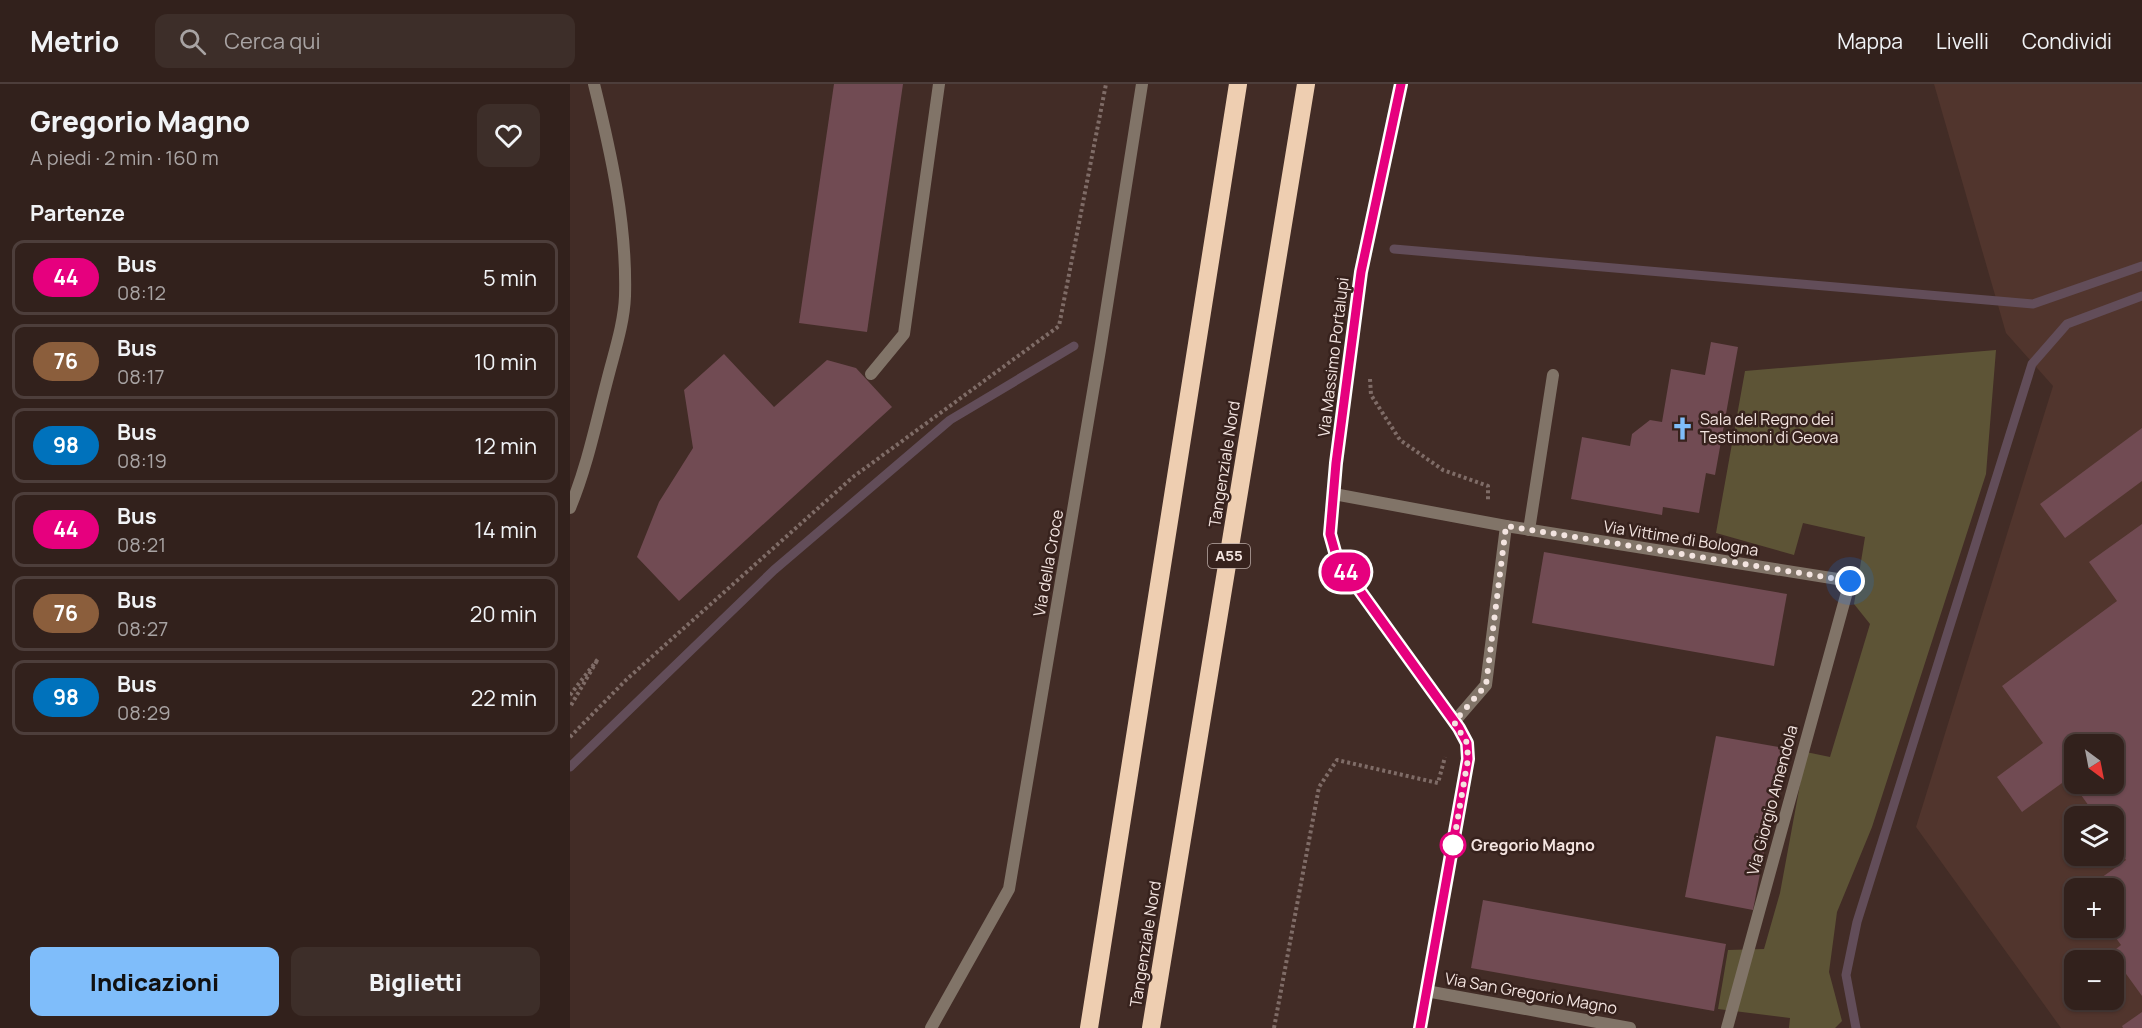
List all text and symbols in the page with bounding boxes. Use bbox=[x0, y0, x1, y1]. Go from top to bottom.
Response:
search box bbox=[155, 14, 575, 68]
text: Metrio bbox=[30, 22, 119, 60]
icon: search bbox=[176, 25, 209, 58]
text: Cerca qui bbox=[224, 26, 321, 56]
text: Mappa bbox=[1837, 27, 1903, 55]
text: Livelli bbox=[1936, 27, 1989, 55]
text: Condividi bbox=[2022, 27, 2112, 55]
text: Gregorio Magno bbox=[30, 102, 250, 140]
button: heart bbox=[477, 104, 540, 167]
text: A piedi · 2 min · 160 m bbox=[30, 144, 219, 171]
text: Partenze bbox=[30, 198, 125, 228]
text: Bus bbox=[117, 249, 157, 279]
text: 44 bbox=[53, 263, 79, 291]
text: 5 min bbox=[483, 263, 537, 293]
street label: Via Massimo Portalupi bbox=[1312, 276, 1354, 438]
text: 08:12 bbox=[117, 279, 166, 306]
text: Bus bbox=[117, 333, 157, 363]
text: 76 bbox=[54, 347, 78, 375]
text: 10 min bbox=[474, 347, 537, 377]
text: 08:17 bbox=[117, 363, 165, 390]
street label: Tangenziale Nord bbox=[1203, 399, 1245, 529]
place label: Sala del Regno dei Testimoni di Geova bbox=[1700, 408, 1838, 448]
church icon: Sala del Regno dei Testimoni di Geova bbox=[1669, 415, 1695, 441]
text: Bus bbox=[117, 417, 157, 447]
text: 98 bbox=[53, 431, 79, 459]
text: 12 min bbox=[475, 431, 537, 461]
text: 08:19 bbox=[117, 447, 167, 474]
text: Bus bbox=[117, 501, 157, 531]
street label: Via della Croce bbox=[1028, 508, 1068, 618]
text: 44 bbox=[53, 515, 79, 543]
text: 14 min bbox=[474, 515, 537, 545]
street label: Via Vittime di Bologna bbox=[1602, 515, 1760, 561]
text: 08:21 bbox=[117, 531, 166, 558]
road number: A55 bbox=[1208, 544, 1250, 568]
line badge: 44 bbox=[1319, 552, 1373, 592]
text: 44 bbox=[1333, 558, 1359, 586]
your location bbox=[1835, 566, 1865, 596]
text: Bus bbox=[117, 585, 157, 615]
text: 76 bbox=[54, 599, 78, 627]
text: 20 min bbox=[470, 599, 537, 629]
text: 08:27 bbox=[117, 615, 168, 642]
text: Bus bbox=[117, 669, 157, 699]
text: 98 bbox=[53, 683, 79, 711]
text: 22 min bbox=[471, 683, 537, 713]
text: 08:29 bbox=[117, 699, 171, 726]
street label: Via Giorgio Amendola bbox=[1741, 722, 1803, 878]
north arrow bbox=[2064, 734, 2124, 794]
map controls bbox=[2064, 734, 2124, 1010]
button: layers bbox=[2064, 806, 2124, 866]
marker: Gregorio Magno bbox=[1440, 832, 1466, 858]
place label: Gregorio Magno bbox=[1471, 834, 1595, 856]
button: + bbox=[2064, 878, 2124, 938]
street label: Tangenziale Nord bbox=[1124, 879, 1166, 1009]
button: Indicazioni bbox=[30, 947, 279, 1016]
button: Biglietti bbox=[291, 947, 540, 1016]
button: − bbox=[2064, 950, 2124, 1010]
street label: Via San Gregorio Magno bbox=[1443, 967, 1619, 1019]

